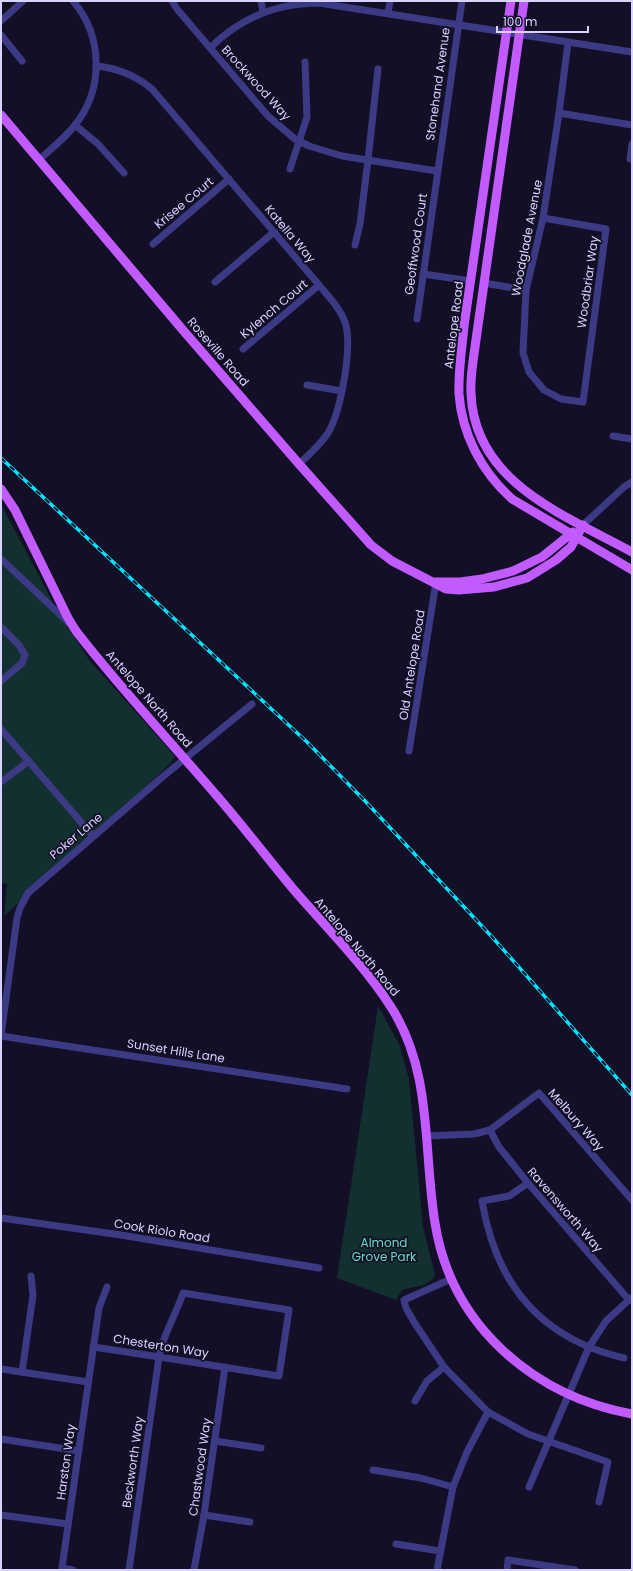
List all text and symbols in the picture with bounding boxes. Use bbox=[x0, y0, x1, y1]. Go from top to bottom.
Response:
scale bar bbox=[497, 8, 588, 34]
text: 100 m bbox=[503, 13, 537, 30]
street label: Stonehand Avenue bbox=[421, 26, 454, 142]
street label: Brockwood Way bbox=[218, 41, 295, 124]
street label: Krisee Court bbox=[150, 173, 217, 232]
street label: Woodglade Avenue bbox=[507, 178, 546, 298]
street label: Geoffwood Court bbox=[400, 192, 431, 296]
street label: Katella Way bbox=[261, 201, 320, 266]
street label: Woodbriar Way bbox=[573, 234, 602, 329]
street label: Kylench Court bbox=[236, 275, 311, 342]
street label: Antelope Road bbox=[440, 280, 467, 370]
street label: Roseville Road bbox=[184, 314, 253, 390]
street label: Old Antelope Road bbox=[394, 608, 429, 722]
street label: Antelope North Road bbox=[102, 646, 196, 751]
street label: Poker Lane bbox=[46, 808, 106, 863]
street label: Antelope North Road bbox=[311, 894, 404, 1000]
street label: Sunset Hills Lane bbox=[126, 1034, 226, 1067]
street label: Melbury Way bbox=[545, 1085, 608, 1155]
street label: Ravensworth Way bbox=[524, 1164, 607, 1256]
street label: Cook Riolo Road bbox=[113, 1215, 211, 1246]
park label: Almond Grove Park bbox=[352, 1234, 417, 1265]
street label: Chesterton Way bbox=[112, 1330, 210, 1361]
street label: Beckworth Way bbox=[118, 1415, 147, 1509]
street label: Chastwood Way bbox=[184, 1417, 215, 1517]
street label: Harston Way bbox=[52, 1423, 79, 1501]

